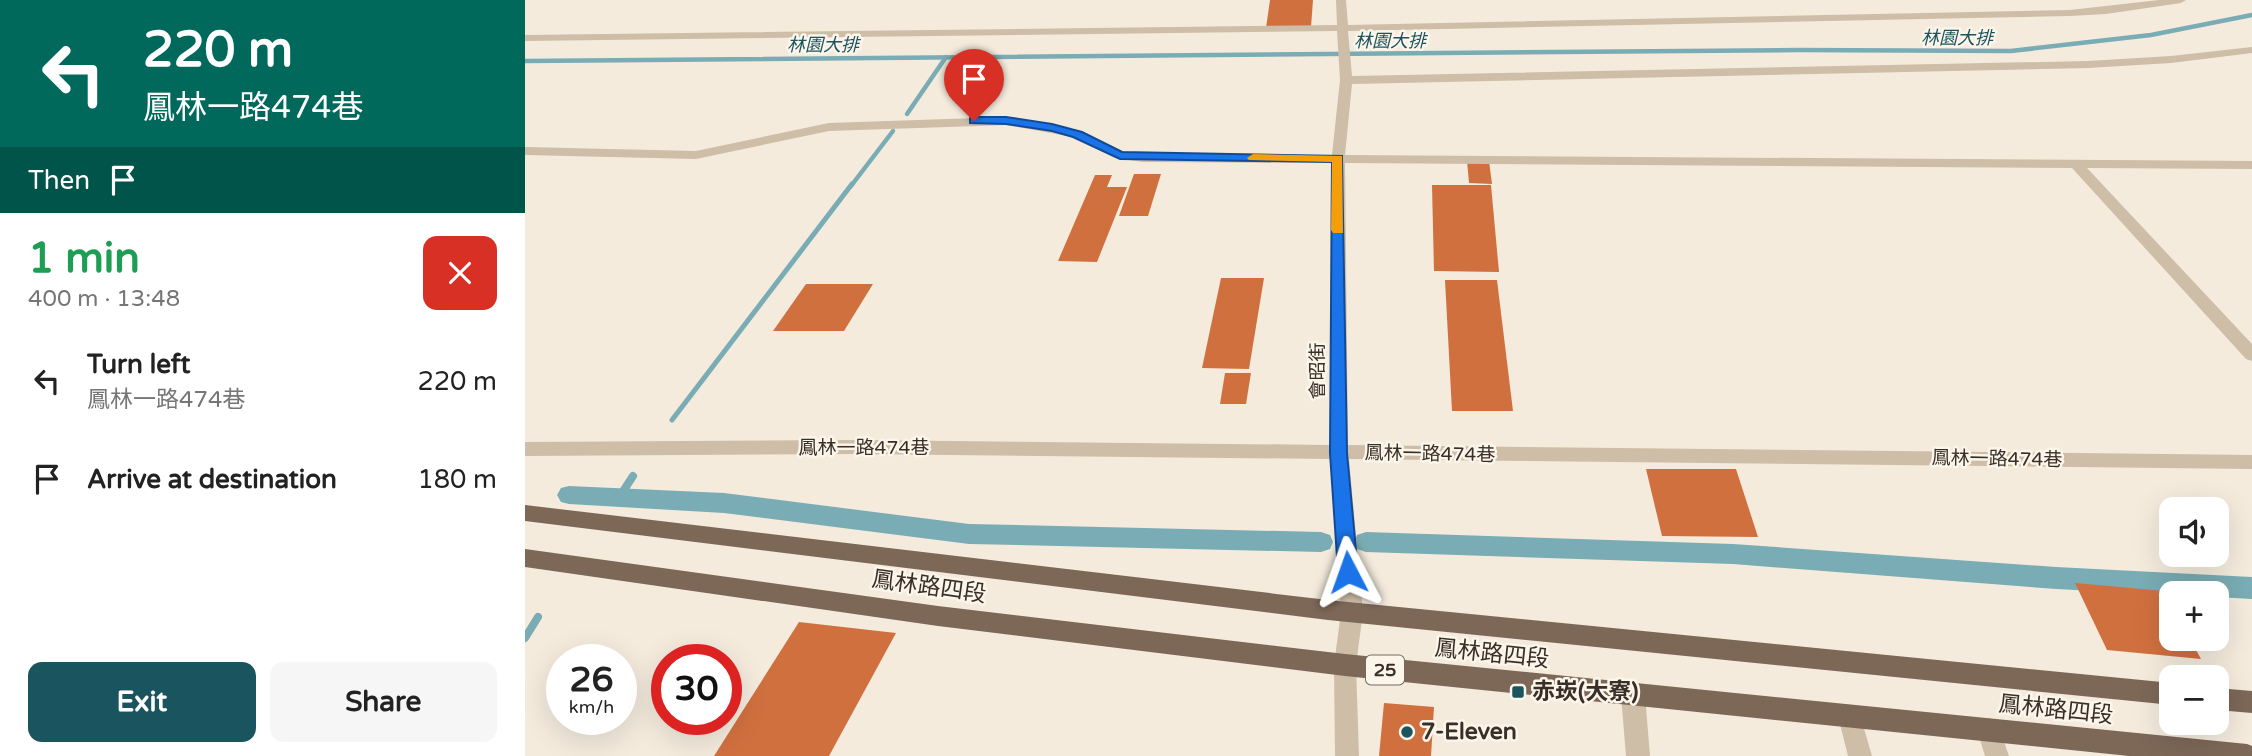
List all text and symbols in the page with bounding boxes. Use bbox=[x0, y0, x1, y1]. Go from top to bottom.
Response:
text: 220 m bbox=[143, 21, 293, 80]
water label: 林園大排 bbox=[1921, 27, 1995, 49]
icon: left bbox=[28, 28, 119, 119]
water label: 林園大排 bbox=[1354, 30, 1428, 52]
water label: 林園大排 bbox=[787, 34, 861, 56]
pin bbox=[944, 49, 1004, 121]
icon: arrive bbox=[955, 60, 993, 98]
text: 鳳林一路474巷 bbox=[143, 89, 363, 127]
icon: arrive bbox=[104, 161, 142, 199]
text: Then bbox=[28, 165, 90, 196]
text: 1 min bbox=[28, 233, 140, 284]
button: close bbox=[423, 236, 497, 310]
text: 400 m · 13:48 bbox=[28, 285, 180, 313]
street label: 會昭街 bbox=[1307, 342, 1329, 400]
text: Turn left bbox=[87, 349, 190, 380]
icon: left bbox=[28, 362, 66, 400]
text: 220 m bbox=[417, 366, 497, 397]
text: 鳳林一路474巷 bbox=[87, 386, 245, 414]
street label: 鳳林一路474巷 bbox=[799, 437, 929, 459]
street label: 鳳林一路474巷 bbox=[1364, 442, 1496, 466]
street label: 鳳林一路474巷 bbox=[1931, 447, 2063, 471]
icon: arrive bbox=[28, 460, 66, 498]
text: Arrive at destination bbox=[87, 464, 337, 495]
text: 180 m bbox=[417, 464, 497, 495]
map controls bbox=[2159, 497, 2229, 735]
button: sound bbox=[2159, 497, 2229, 567]
position arrow bbox=[1311, 535, 1385, 609]
street label: 鳳林路四段 bbox=[870, 565, 988, 609]
button: + bbox=[2159, 581, 2229, 651]
street label: 鳳林路四段 bbox=[1433, 634, 1551, 674]
speed limit sign: 30 bbox=[651, 644, 742, 735]
road number: 25 bbox=[1366, 656, 1404, 684]
text: 26 bbox=[570, 659, 613, 701]
button: Exit bbox=[28, 662, 256, 742]
button: Share bbox=[270, 662, 497, 742]
button: − bbox=[2159, 665, 2229, 735]
place label: 赤崁(大寮) bbox=[1532, 678, 1638, 706]
marker: 赤崁(大寮) bbox=[1510, 684, 1526, 700]
street label: 鳳林路四段 bbox=[1997, 690, 2115, 730]
text: km/h bbox=[569, 696, 614, 718]
place label: 7-Eleven bbox=[1421, 718, 1517, 746]
marker: 7-Eleven bbox=[1399, 724, 1415, 740]

